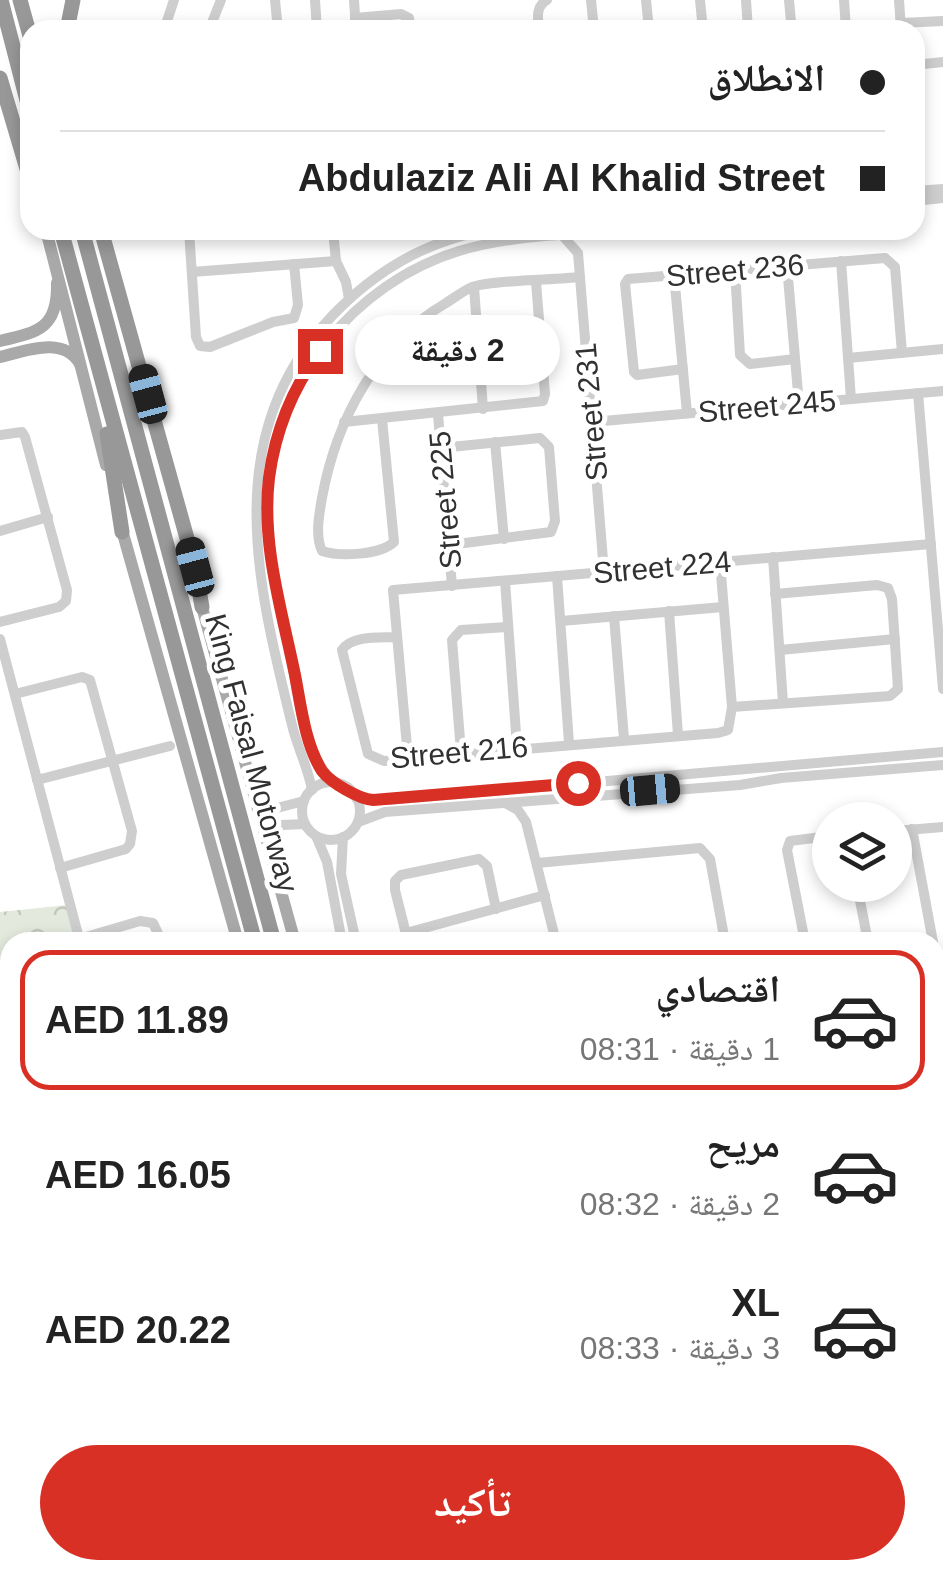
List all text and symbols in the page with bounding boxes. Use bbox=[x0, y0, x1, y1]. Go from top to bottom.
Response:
text: الانطلاق bbox=[707, 57, 825, 99]
text: Abdulaziz Ali Al Khalid Street bbox=[298, 157, 825, 199]
street label: Street 236 bbox=[665, 248, 805, 292]
callout: 2 دقيقة bbox=[355, 316, 560, 386]
route end bbox=[298, 329, 343, 374]
text: 2 دقيقة bbox=[411, 332, 504, 368]
street label: Street 231 bbox=[569, 342, 613, 482]
car bbox=[126, 361, 170, 427]
street label: Street 245 bbox=[697, 384, 837, 428]
street label: Street 225 bbox=[423, 430, 467, 570]
car bbox=[173, 534, 217, 600]
street label: Street 224 bbox=[592, 545, 732, 589]
street label: King Faisal Motorway bbox=[199, 610, 305, 896]
street label: Street 216 bbox=[389, 730, 529, 774]
route start bbox=[556, 761, 601, 806]
car bbox=[619, 772, 681, 808]
map controls bbox=[812, 802, 912, 902]
button: layers bbox=[812, 802, 912, 902]
text: اقتصادي bbox=[656, 968, 780, 1010]
icon: car bbox=[810, 975, 900, 1065]
text: AED 11.89 bbox=[45, 999, 229, 1041]
text: 1 دقيقة · 08:31 bbox=[580, 1031, 780, 1067]
text: مريح bbox=[706, 1123, 780, 1165]
icon: car bbox=[810, 1130, 900, 1220]
text: AED 16.05 bbox=[45, 1154, 231, 1196]
text: 2 دقيقة · 08:32 bbox=[580, 1186, 780, 1222]
text: XL bbox=[731, 1282, 780, 1324]
icon: car bbox=[810, 1285, 900, 1375]
text: AED 20.22 bbox=[45, 1309, 231, 1351]
text: 3 دقيقة · 08:33 bbox=[580, 1330, 780, 1366]
button: تأكيد bbox=[40, 1445, 905, 1560]

